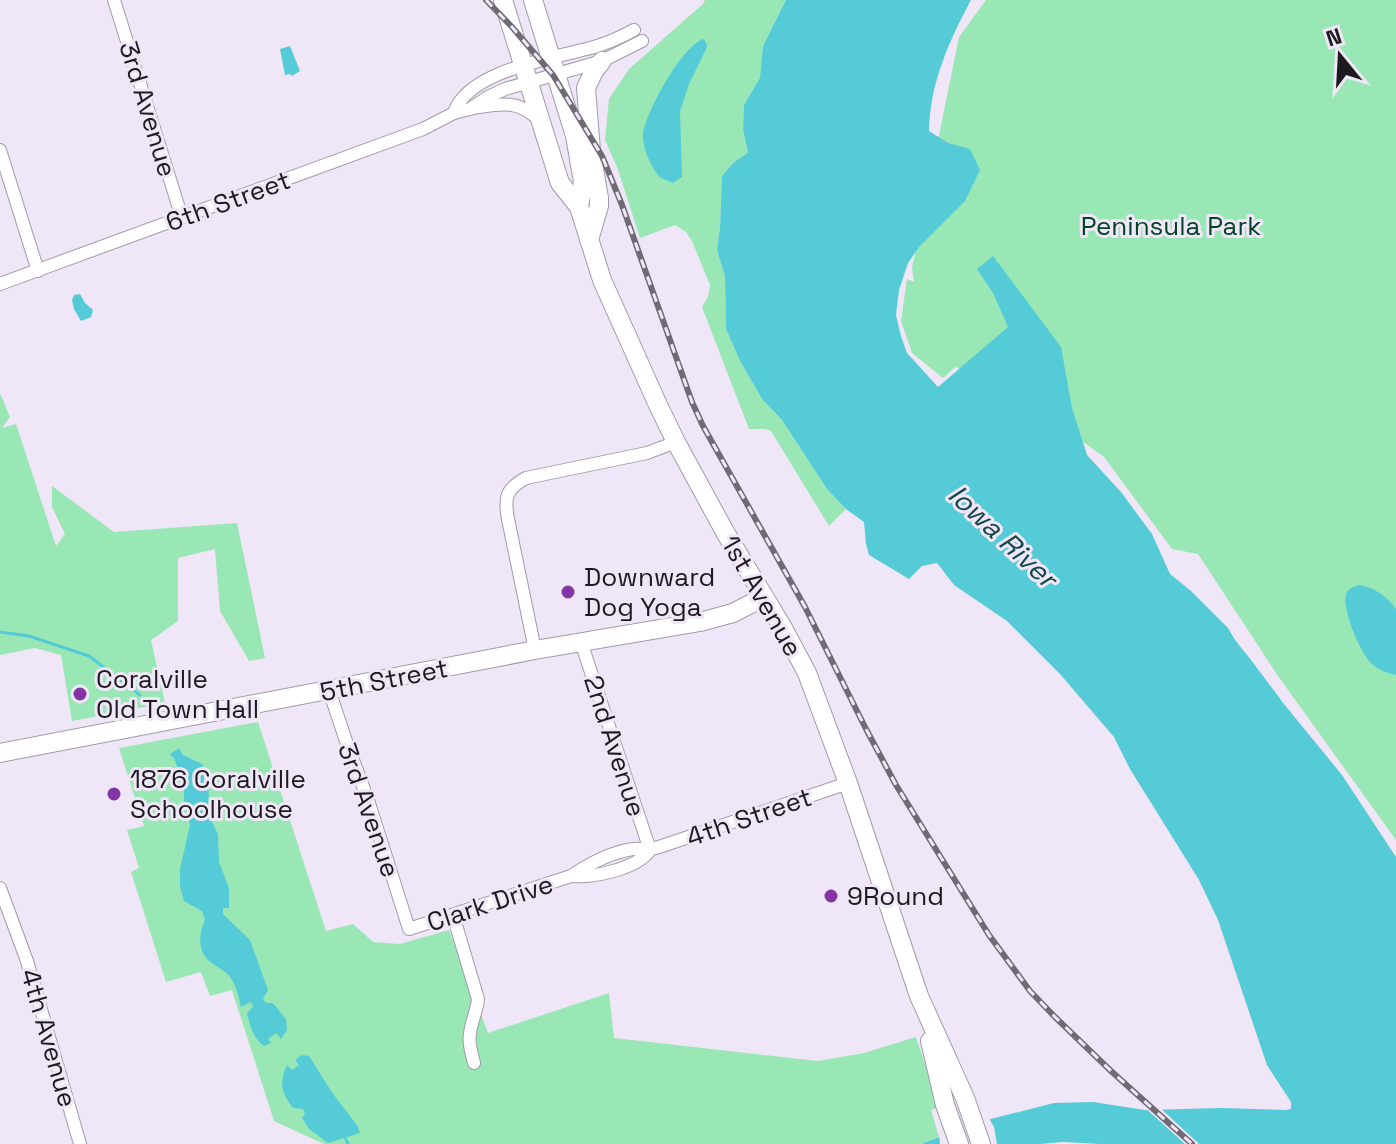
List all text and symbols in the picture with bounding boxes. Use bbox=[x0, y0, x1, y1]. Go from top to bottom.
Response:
north arrow bbox=[1300, 16, 1380, 96]
text: N bbox=[1322, 21, 1345, 53]
street label: 3rd Avenue bbox=[111, 37, 185, 181]
street label: 6th Street bbox=[161, 163, 295, 239]
park label: Peninsula Park bbox=[1081, 209, 1261, 243]
water label: Iowa River bbox=[941, 477, 1067, 598]
street label: 1st Avenue bbox=[714, 529, 810, 663]
place label: Downward Dog Yoga bbox=[584, 560, 715, 624]
marker: Downward Dog Yoga bbox=[559, 583, 577, 601]
street label: 5th Street bbox=[317, 651, 451, 709]
place label: Coralville Old Town Hall bbox=[96, 662, 259, 726]
street label: 2nd Avenue bbox=[576, 671, 654, 821]
marker: Coralville Old Town Hall bbox=[71, 685, 89, 703]
street label: 3rd Avenue bbox=[330, 738, 408, 882]
place label: 1876 Coralville Schoolhouse bbox=[130, 762, 306, 826]
street label: 4th Street bbox=[682, 780, 816, 854]
marker: 1876 Coralville Schoolhouse bbox=[105, 785, 123, 803]
street label: Clark Drive bbox=[423, 867, 557, 939]
place label: 9Round bbox=[847, 879, 944, 913]
marker: 9Round bbox=[822, 887, 840, 905]
street label: 4th Avenue bbox=[13, 965, 85, 1111]

